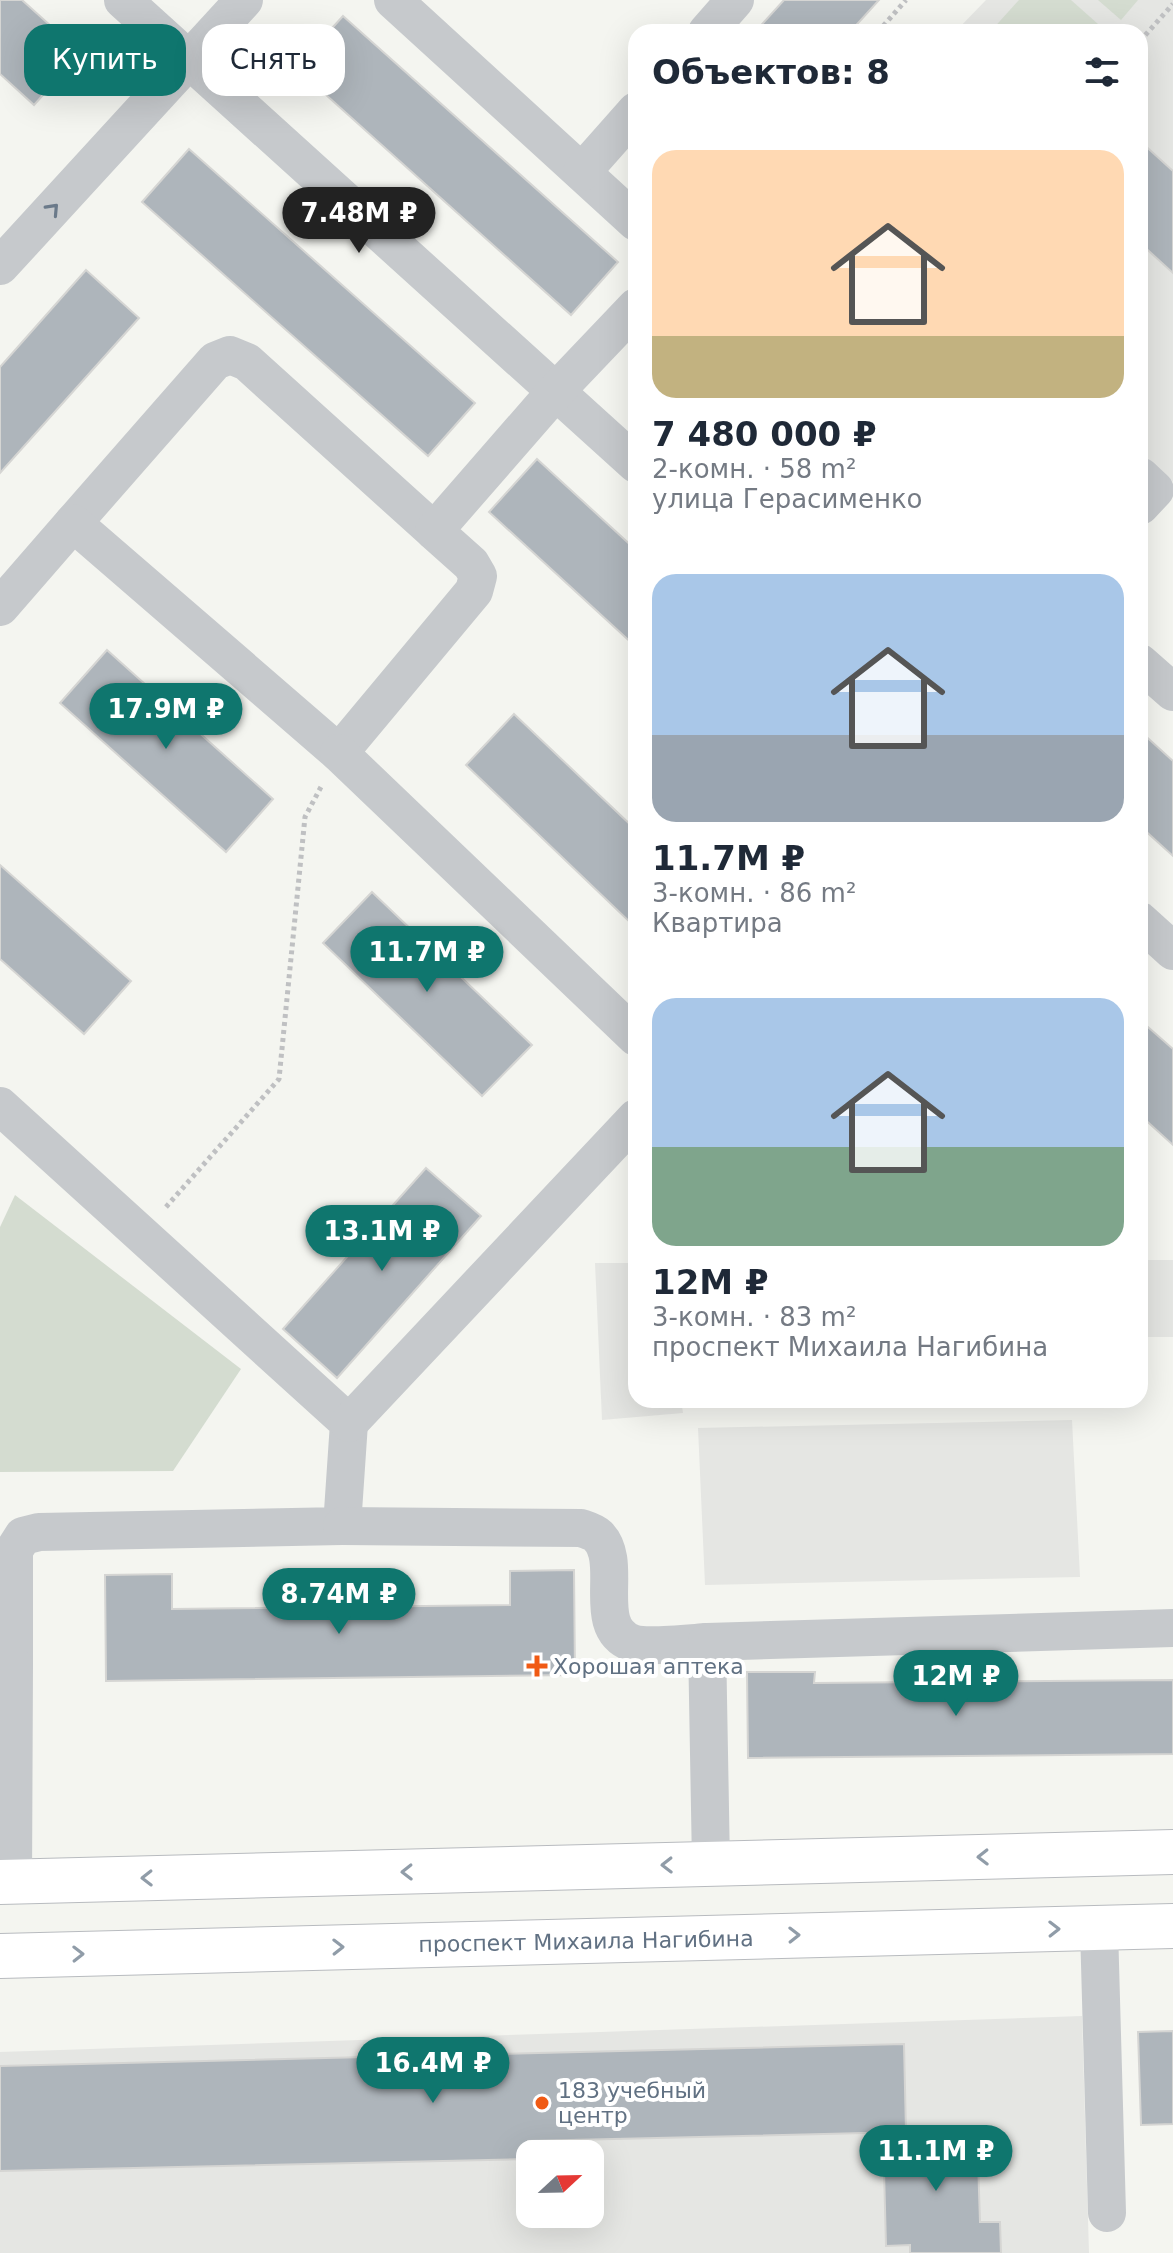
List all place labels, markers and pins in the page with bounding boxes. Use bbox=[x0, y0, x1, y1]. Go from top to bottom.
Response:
pin: 7.48M ₽ bbox=[285, 187, 433, 255]
pin: 17.9M ₽ bbox=[92, 683, 240, 751]
pin: 11.7M ₽ bbox=[353, 926, 501, 994]
pin: 13.1M ₽ bbox=[308, 1205, 456, 1273]
pin: 8.74M ₽ bbox=[265, 1568, 413, 1636]
pin: 12M ₽ bbox=[900, 1650, 1012, 1718]
place label: Хорошая аптека bbox=[553, 1654, 744, 1679]
marker: Хорошая аптека bbox=[528, 1657, 546, 1675]
pin: 16.4M ₽ bbox=[359, 2037, 507, 2105]
place label: 183 учебный центр bbox=[558, 2078, 706, 2128]
marker: 183 учебный центр bbox=[533, 2094, 551, 2112]
pin: 11.1M ₽ bbox=[862, 2125, 1010, 2193]

